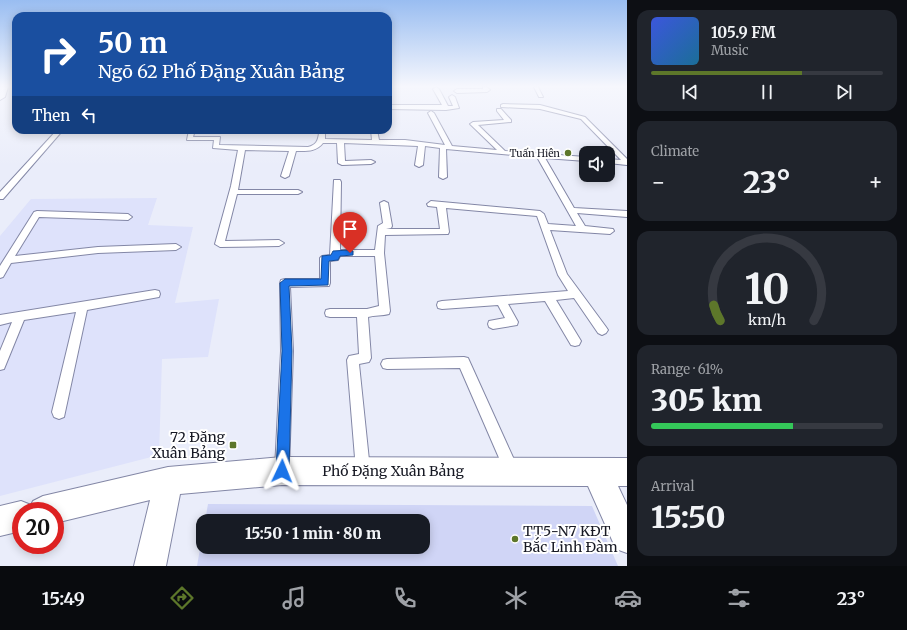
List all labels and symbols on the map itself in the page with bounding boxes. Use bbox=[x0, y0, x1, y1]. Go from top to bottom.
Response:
place label: Tuấn Hiên bbox=[509, 147, 560, 160]
marker: Tuấn Hiên bbox=[563, 148, 573, 158]
pin bbox=[333, 212, 367, 253]
place label: 72 Đặng Xuân Bảng bbox=[152, 428, 226, 462]
marker: 72 Đặng Xuân Bảng bbox=[228, 440, 238, 450]
position arrow bbox=[261, 450, 303, 492]
street label: Phố Đặng Xuân Bảng bbox=[322, 462, 464, 480]
speed limit sign: 20 bbox=[12, 502, 64, 554]
place label: TT5-N7 KĐT Bắc Linh Đàm bbox=[523, 522, 618, 556]
marker: TT5-N7 KĐT Bắc Linh Đàm bbox=[510, 534, 520, 544]

